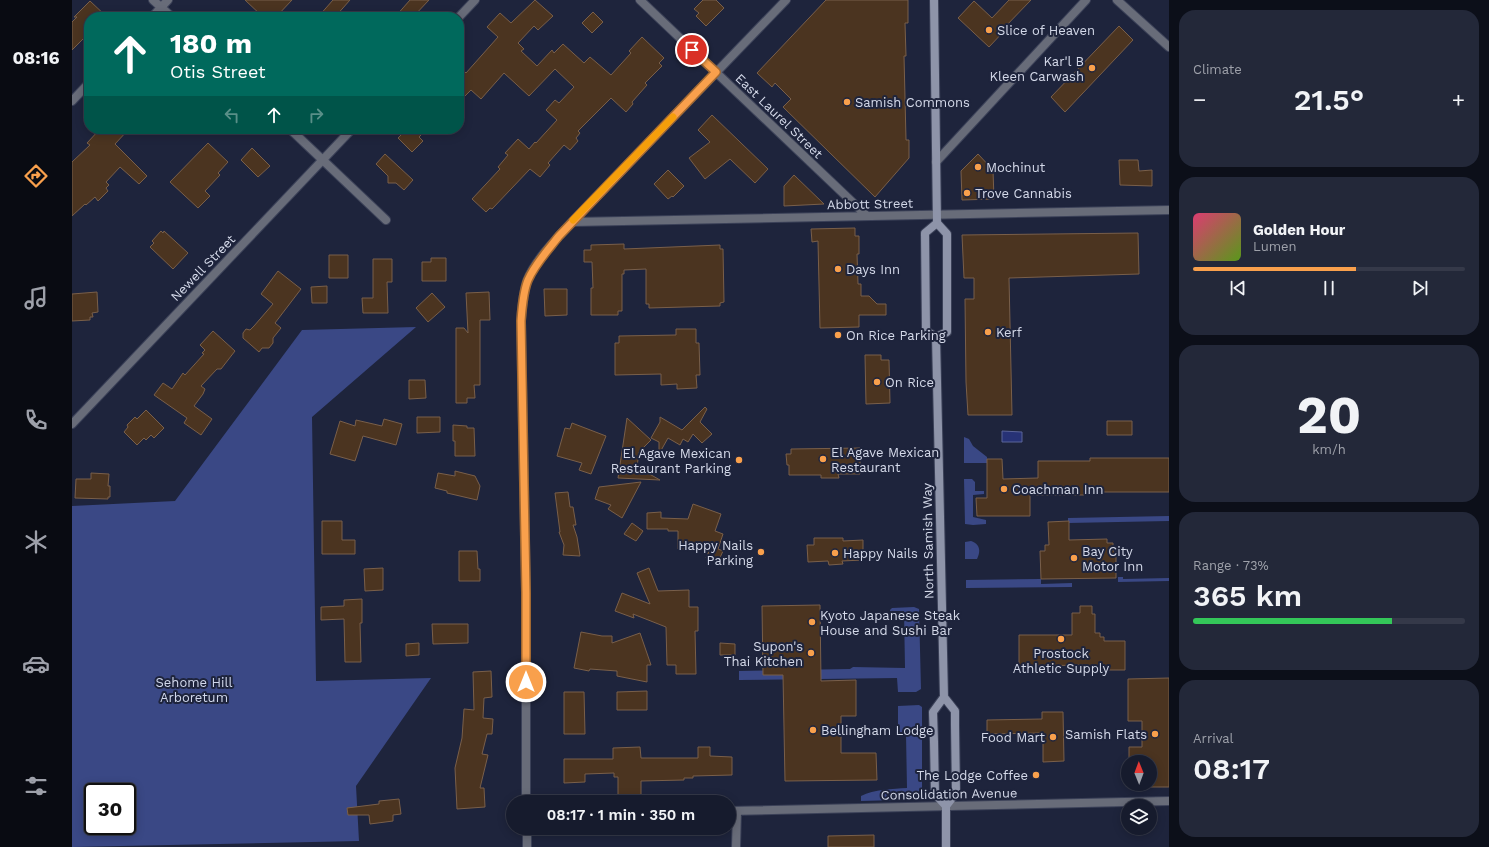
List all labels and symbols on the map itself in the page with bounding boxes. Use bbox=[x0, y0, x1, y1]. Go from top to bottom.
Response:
place label: Slice of Heaven bbox=[997, 23, 1095, 38]
marker: Slice of Heaven bbox=[984, 25, 994, 35]
pin bbox=[675, 33, 709, 67]
place label: Kar'l B Kleen Carwash bbox=[989, 54, 1084, 84]
marker: Kar'l B Kleen Carwash bbox=[1087, 63, 1097, 73]
street label: East Laurel Street bbox=[732, 71, 826, 162]
place label: Samish Commons bbox=[855, 95, 970, 110]
marker: Samish Commons bbox=[842, 97, 852, 107]
place label: Mochinut bbox=[986, 160, 1046, 175]
marker: Mochinut bbox=[973, 162, 983, 172]
place label: Trove Cannabis bbox=[975, 186, 1072, 201]
marker: Trove Cannabis bbox=[962, 188, 972, 198]
street label: Abbott Street bbox=[827, 196, 914, 212]
street label: Newell Street bbox=[168, 231, 239, 304]
place label: Days Inn bbox=[846, 262, 900, 277]
marker: Days Inn bbox=[833, 264, 843, 274]
place label: Kerf bbox=[996, 325, 1022, 340]
marker: Kerf bbox=[983, 327, 993, 337]
place label: On Rice Parking bbox=[846, 328, 946, 343]
marker: On Rice Parking bbox=[833, 330, 843, 340]
place label: On Rice bbox=[885, 375, 934, 390]
marker: On Rice bbox=[872, 377, 882, 387]
place label: El Agave Mexican Restaurant bbox=[831, 445, 939, 475]
place label: El Agave Mexican Restaurant Parking bbox=[611, 446, 731, 476]
marker: El Agave Mexican Restaurant bbox=[818, 454, 828, 464]
marker: El Agave Mexican Restaurant Parking bbox=[734, 455, 744, 465]
place label: Coachman Inn bbox=[1012, 482, 1104, 497]
street label: North Samish Way bbox=[919, 483, 937, 599]
marker: Coachman Inn bbox=[999, 484, 1009, 494]
place label: Happy Nails Parking bbox=[678, 538, 753, 568]
place label: Bay City Motor Inn bbox=[1082, 544, 1143, 574]
place label: Happy Nails bbox=[843, 546, 918, 561]
marker: Happy Nails Parking bbox=[756, 547, 766, 557]
marker: Happy Nails bbox=[830, 548, 840, 558]
marker: Bay City Motor Inn bbox=[1069, 553, 1079, 563]
place label: Kyoto Japanese Steak House and Sushi Bar bbox=[820, 608, 961, 638]
marker: Kyoto Japanese Steak House and Sushi Bar bbox=[807, 617, 817, 627]
marker: Prostock Athletic Supply bbox=[1056, 634, 1066, 644]
place label: Supon's Thai Kitchen bbox=[724, 639, 803, 669]
place label: Prostock Athletic Supply bbox=[1013, 646, 1110, 676]
marker: Supon's Thai Kitchen bbox=[806, 648, 816, 658]
position arrow bbox=[505, 661, 547, 703]
park label: Sehome Hill Arboretum bbox=[156, 675, 232, 705]
place label: Bellingham Lodge bbox=[821, 723, 934, 738]
marker: Bellingham Lodge bbox=[808, 725, 818, 735]
place label: Samish Flats bbox=[1065, 727, 1147, 742]
marker: Samish Flats bbox=[1150, 729, 1160, 739]
place label: Food Mart bbox=[981, 730, 1046, 745]
marker: Food Mart bbox=[1048, 732, 1058, 742]
north arrow bbox=[1121, 755, 1157, 791]
place label: The Lodge Coffee bbox=[916, 768, 1028, 783]
marker: The Lodge Coffee bbox=[1031, 770, 1041, 780]
speed limit sign: 30 bbox=[84, 783, 136, 835]
street label: Consolidation Avenue bbox=[881, 785, 1017, 803]

